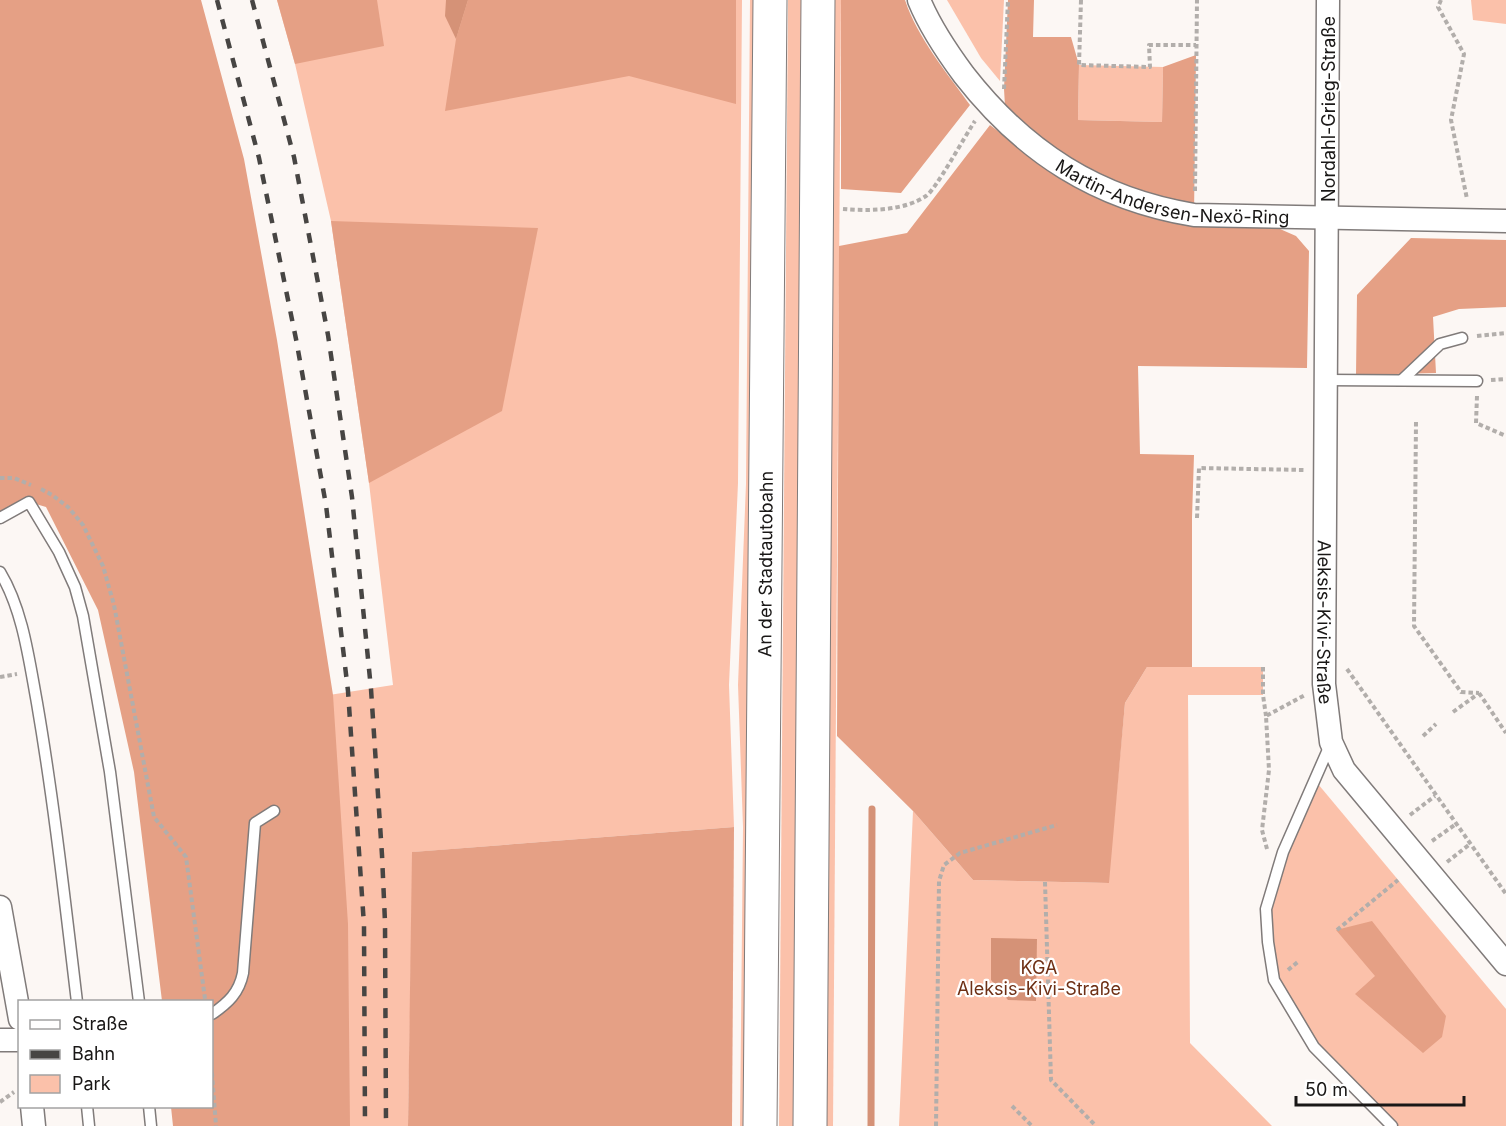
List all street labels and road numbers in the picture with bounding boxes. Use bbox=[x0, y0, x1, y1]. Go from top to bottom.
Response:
street label: Nordahl-Grieg-Straße bbox=[1318, 16, 1339, 202]
street label: Martin-Andersen-Nexö-Ring bbox=[1052, 154, 1290, 227]
street label: An der Stadtautobahn bbox=[754, 471, 776, 657]
street label: Aleksis-Kivi-Straße bbox=[1313, 540, 1337, 705]

